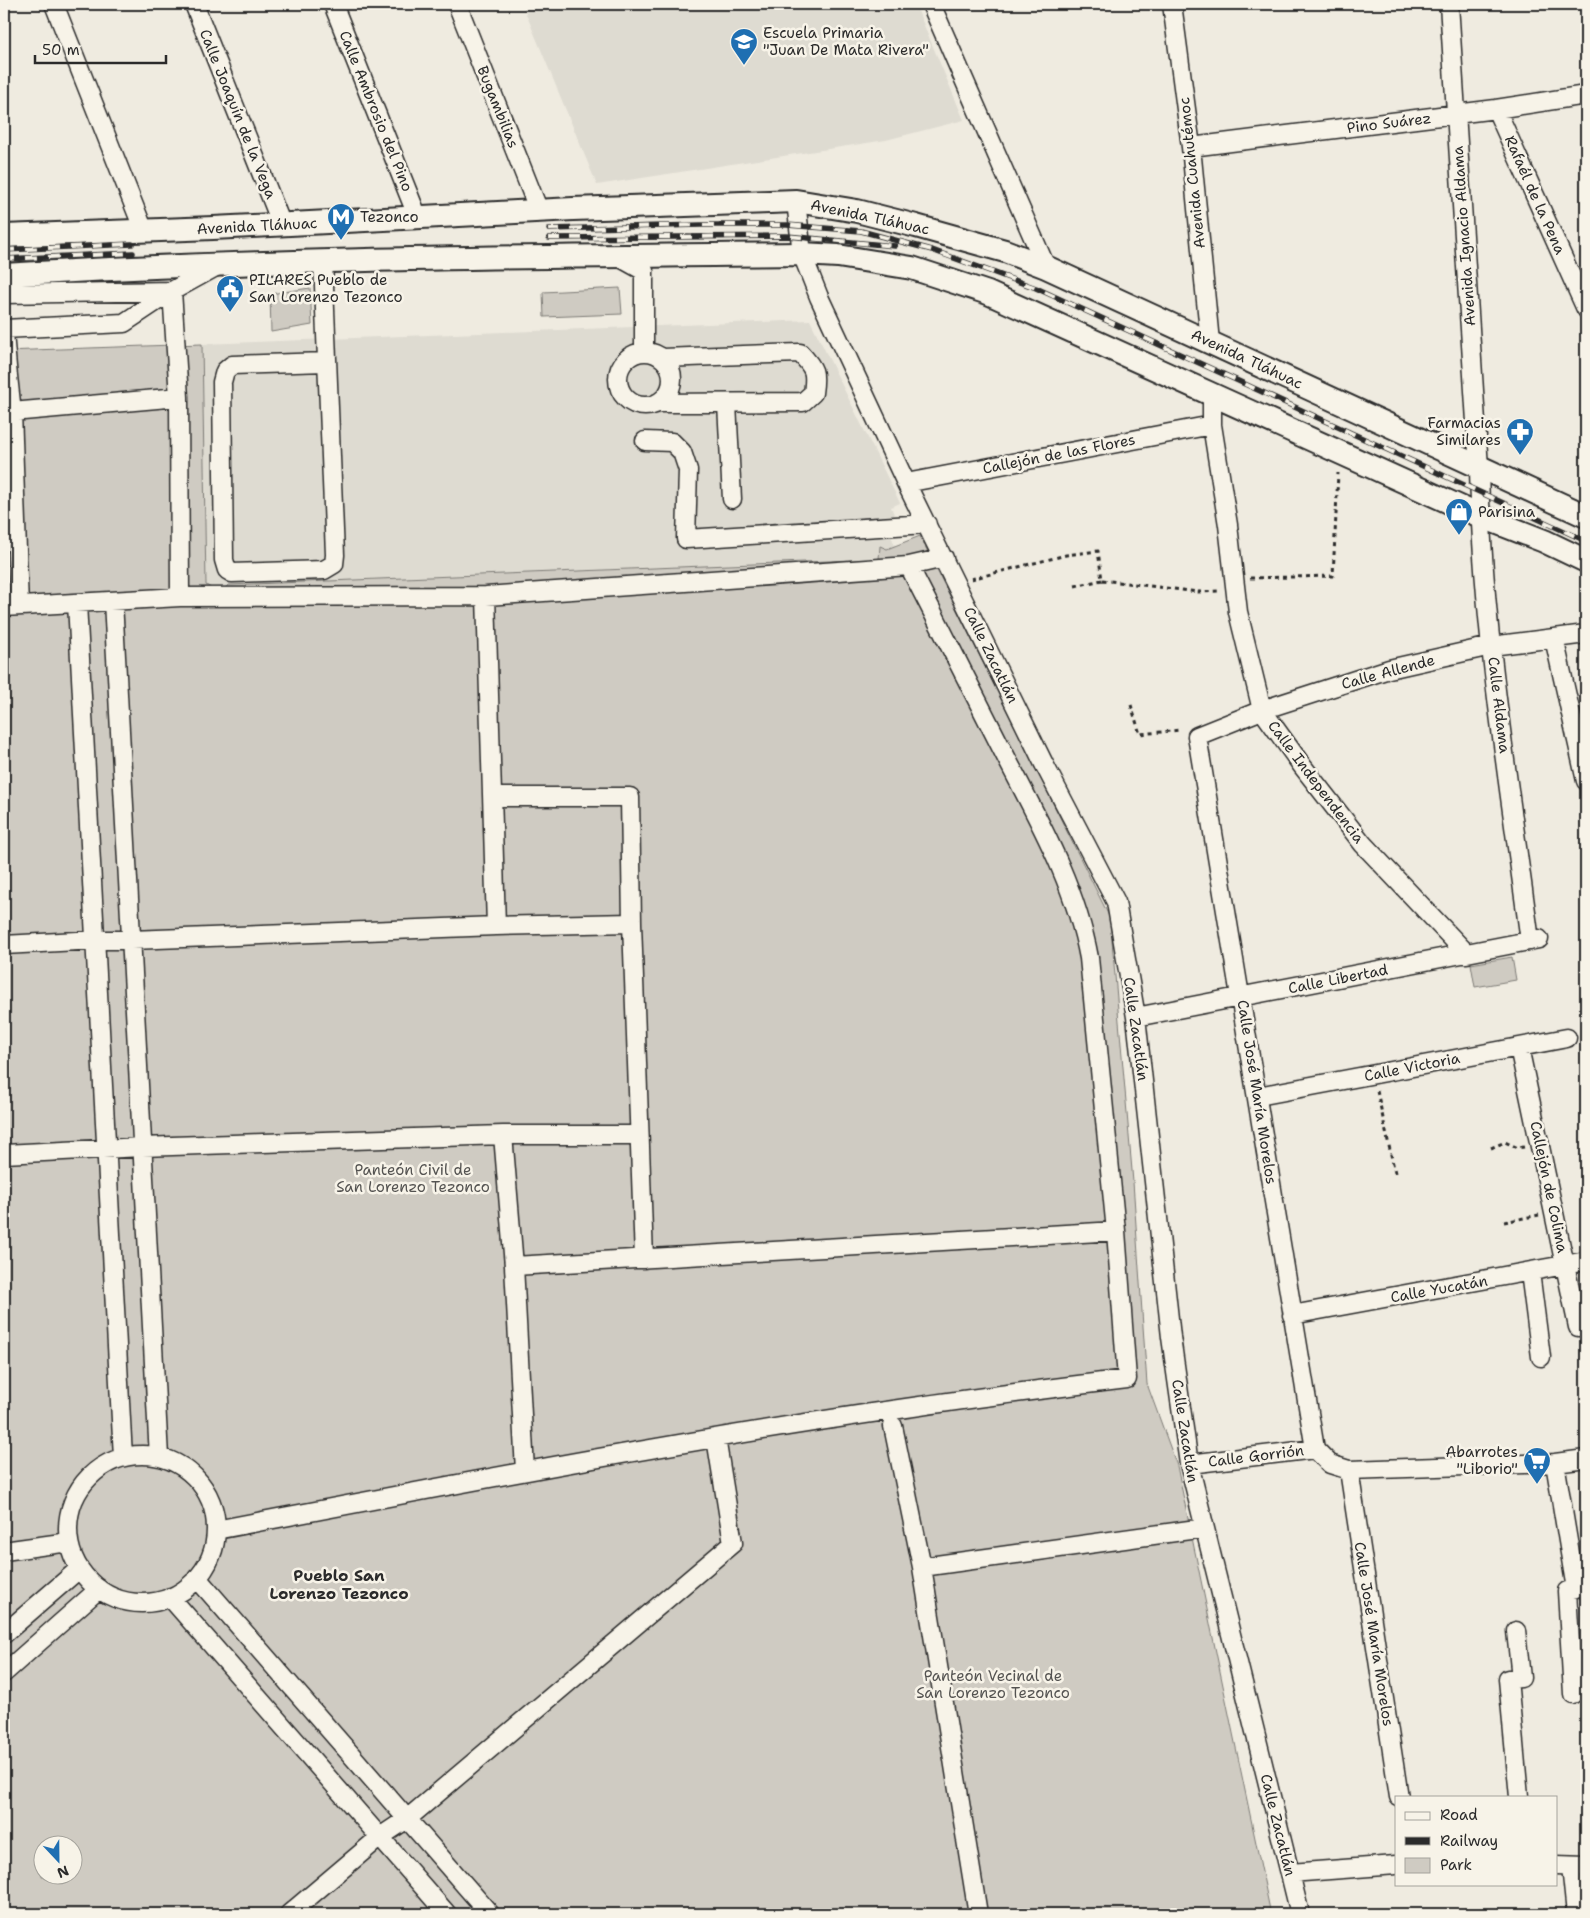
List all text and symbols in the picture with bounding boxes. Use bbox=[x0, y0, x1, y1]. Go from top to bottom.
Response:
place label: Escuela Primaria "Juan De Mata Rivera" bbox=[763, 23, 929, 60]
street label: Calle Joaquín de la Vega bbox=[195, 26, 281, 202]
school or university icon: Escuela Primaria "Juan De Mata Rivera" bbox=[729, 27, 759, 66]
street label: Calle Ambrosio del Pino bbox=[335, 28, 417, 194]
scale bar bbox=[35, 32, 166, 64]
text: 50 m bbox=[42, 40, 80, 60]
street label: Bugambilias bbox=[472, 63, 524, 151]
street label: Avenida Cuahutémoc bbox=[1174, 96, 1210, 250]
street label: Pino Suárez bbox=[1346, 108, 1432, 138]
street label: Rafaél de la Pena bbox=[1500, 132, 1570, 258]
street label: Avenida Ignacio Aldama bbox=[1448, 145, 1480, 327]
street label: Avenida Tláhuac bbox=[809, 195, 931, 239]
metro station icon: Tezonco bbox=[326, 202, 356, 241]
place label: Tezonco bbox=[360, 207, 419, 227]
street label: Avenida Tláhuac bbox=[196, 213, 318, 239]
place label: PILARES Pueblo de San Lorenzo Tezonco bbox=[249, 270, 403, 307]
public building icon: PILARES Pueblo de San Lorenzo Tezonco bbox=[215, 274, 245, 313]
street label: Avenida Tláhuac bbox=[1188, 324, 1306, 394]
place label: Farmacias Similares bbox=[1428, 413, 1501, 450]
pharmacy icon: Farmacias Similares bbox=[1505, 417, 1535, 456]
street label: Callejón de las Flores bbox=[981, 429, 1137, 479]
shop icon: Parisina bbox=[1444, 497, 1474, 536]
place label: Parisina bbox=[1478, 502, 1536, 522]
street label: Calle Zacatlán bbox=[959, 604, 1023, 706]
street label: Calle Allende bbox=[1339, 650, 1437, 694]
street label: Calle Aldama bbox=[1483, 656, 1515, 755]
street label: Calle Independencia bbox=[1263, 717, 1369, 848]
street label: Calle Libertad bbox=[1286, 959, 1390, 998]
street label: Calle Zacatlán bbox=[1119, 976, 1153, 1082]
street label: Calle José María Morelos bbox=[1233, 998, 1281, 1186]
street label: Calle Victoria bbox=[1362, 1048, 1462, 1086]
street label: Callejón de Colima bbox=[1525, 1119, 1573, 1255]
park label: Panteón Civil de San Lorenzo Tezonco bbox=[336, 1160, 490, 1197]
street label: Calle Yucatán bbox=[1389, 1271, 1489, 1307]
street label: Calle Zacatlán bbox=[1167, 1378, 1203, 1484]
street label: Calle Gorrión bbox=[1207, 1440, 1305, 1472]
place label: Abarrotes "Liborio" bbox=[1445, 1442, 1518, 1479]
supermarket icon: Abarrotes "Liborio" bbox=[1522, 1446, 1552, 1485]
street label: Calle José María Morelos bbox=[1350, 1540, 1398, 1728]
district label: Pueblo San Lorenzo Tezonco bbox=[269, 1565, 409, 1604]
park label: Panteón Vecinal de San Lorenzo Tezonco bbox=[916, 1666, 1070, 1703]
street label: Calle Zacatlán bbox=[1256, 1772, 1300, 1878]
legend bbox=[1395, 1796, 1558, 1886]
text: Road bbox=[1440, 1805, 1478, 1825]
text: Railway bbox=[1440, 1831, 1498, 1851]
north arrow bbox=[32, 1836, 82, 1886]
text: Park bbox=[1440, 1855, 1472, 1875]
text: N bbox=[54, 1862, 71, 1882]

